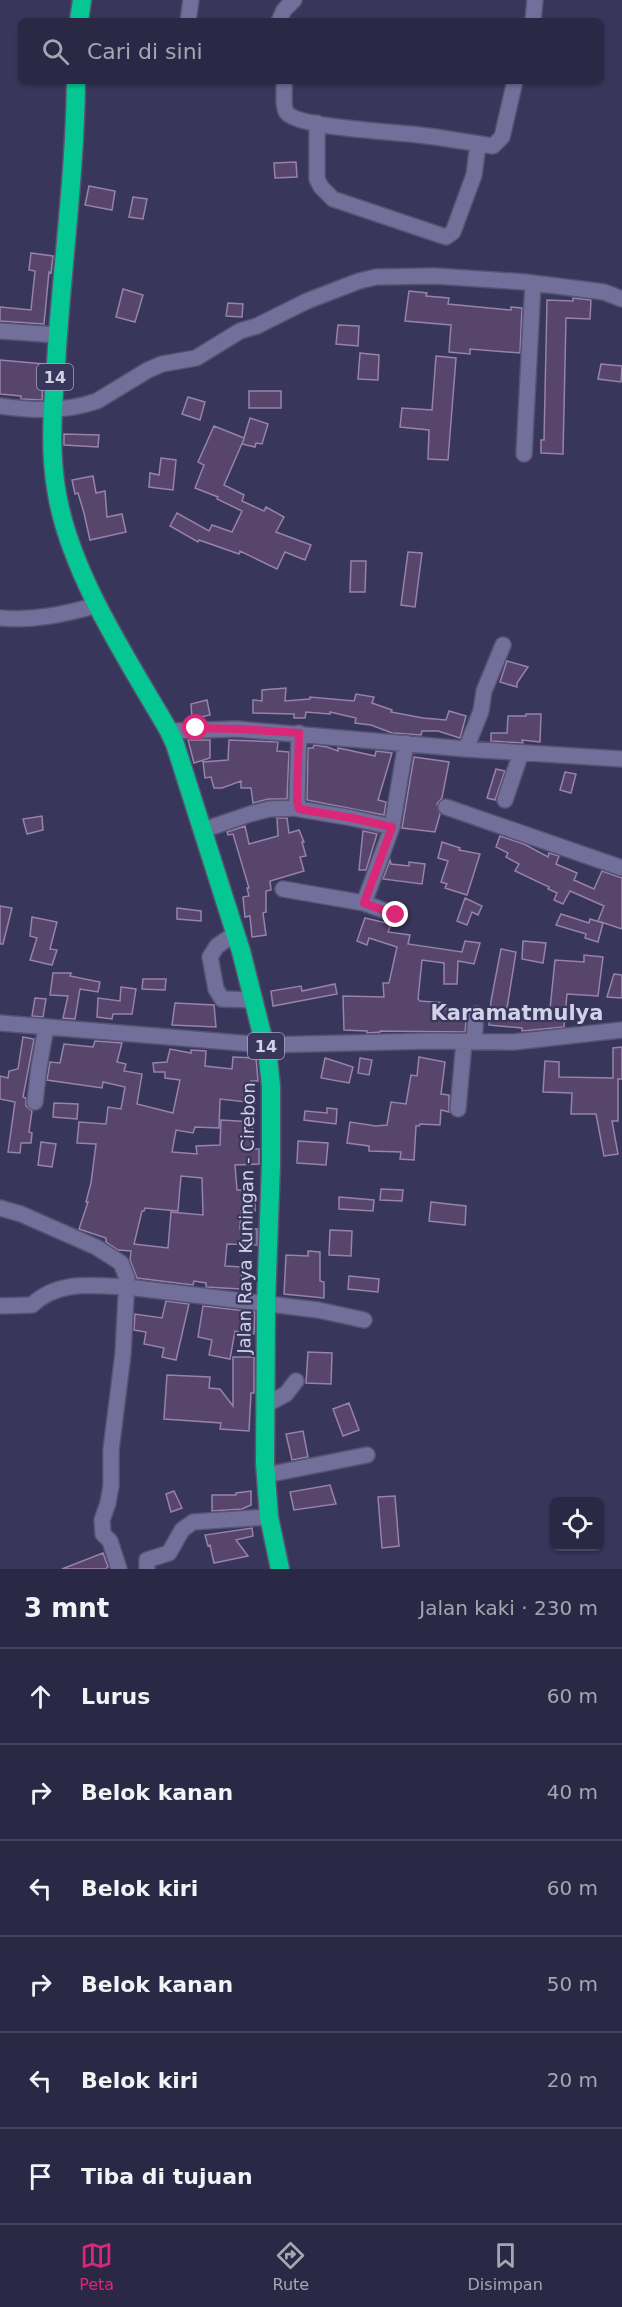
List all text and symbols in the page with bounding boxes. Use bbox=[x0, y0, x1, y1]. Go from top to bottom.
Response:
search box bbox=[18, 18, 604, 84]
icon: search bbox=[39, 35, 72, 68]
text: Cari di sini bbox=[87, 39, 203, 64]
road number: 14 bbox=[37, 364, 73, 390]
route start bbox=[182, 714, 208, 740]
route end bbox=[382, 901, 408, 927]
district label: Karamatmulya bbox=[431, 1001, 603, 1025]
road number: 14 bbox=[248, 1033, 284, 1059]
street label: Jalan Raya Kuningan - Cirebon bbox=[233, 1082, 259, 1355]
map controls bbox=[550, 1497, 604, 1551]
button: locate bbox=[550, 1497, 604, 1551]
text: 3 mnt bbox=[24, 1593, 109, 1623]
text: Jalan kaki · 230 m bbox=[419, 1596, 598, 1620]
icon: ahead bbox=[24, 1680, 57, 1713]
text: Lurus bbox=[81, 1684, 150, 1709]
text: 60 m bbox=[547, 1684, 598, 1708]
icon: right bbox=[24, 1776, 57, 1809]
text: Belok kanan bbox=[81, 1780, 233, 1805]
text: 40 m bbox=[547, 1780, 598, 1804]
icon: left bbox=[24, 1872, 57, 1905]
text: Belok kiri bbox=[81, 1876, 198, 1901]
text: 60 m bbox=[547, 1876, 598, 1900]
icon: right bbox=[24, 1968, 57, 2001]
text: Belok kanan bbox=[81, 1972, 233, 1997]
text: 50 m bbox=[547, 1972, 598, 1996]
icon: left bbox=[24, 2064, 57, 2097]
text: Belok kiri bbox=[81, 2068, 198, 2093]
text: 20 m bbox=[547, 2068, 598, 2092]
icon: arrive bbox=[24, 2160, 57, 2193]
text: Tiba di tujuan bbox=[81, 2164, 253, 2189]
tab: Peta bbox=[79, 2239, 114, 2294]
tab: Rute bbox=[273, 2239, 309, 2294]
tab: Disimpan bbox=[468, 2239, 543, 2294]

